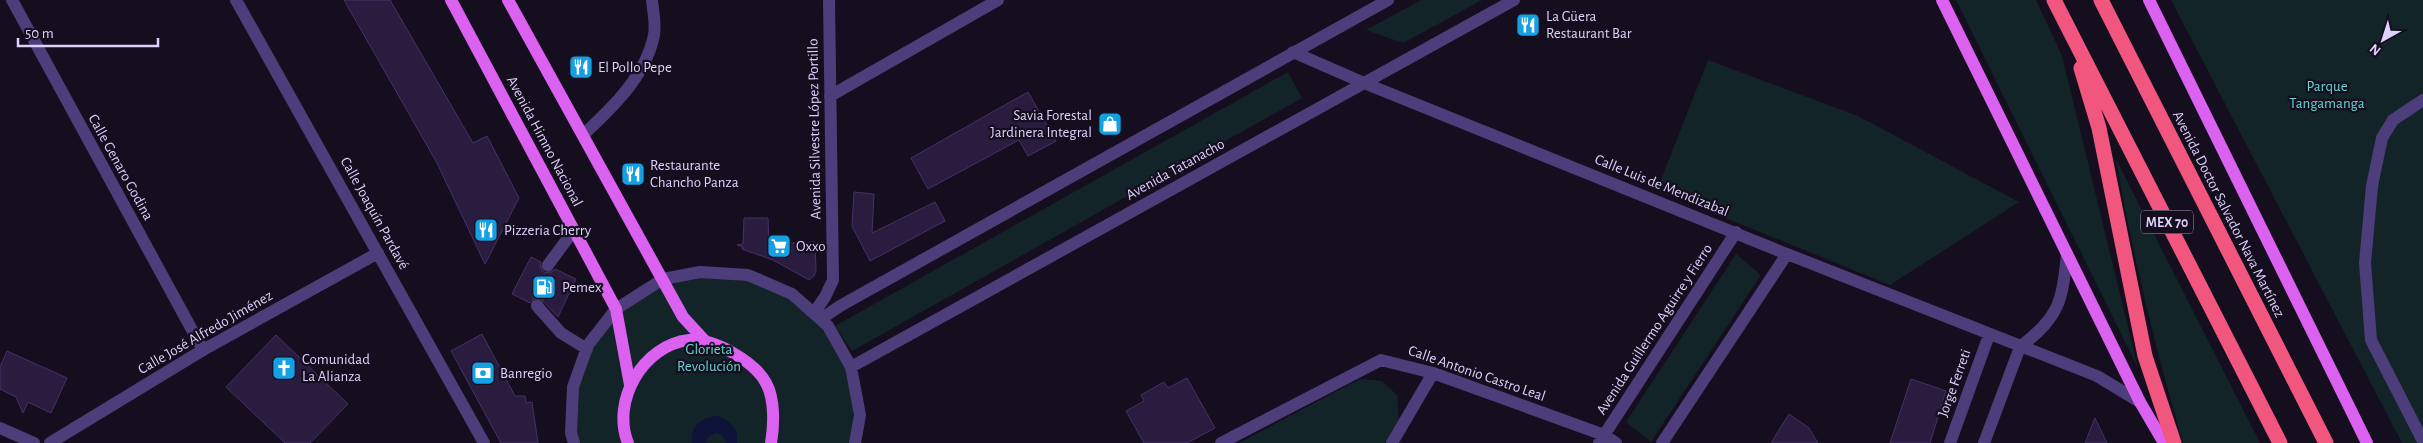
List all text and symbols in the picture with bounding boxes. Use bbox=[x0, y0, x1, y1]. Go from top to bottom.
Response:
place label: La Güera Restaurant Bar bbox=[1546, 9, 1632, 41]
restaurant icon: La Güera Restaurant Bar bbox=[1515, 12, 1541, 38]
scale bar bbox=[18, 15, 158, 47]
north arrow bbox=[2358, 15, 2408, 65]
text: 50 m bbox=[25, 26, 54, 41]
street label: Avenida Silvestre López Portillo bbox=[805, 38, 824, 220]
text: N bbox=[2367, 41, 2384, 58]
restaurant icon: El Pollo Pepe bbox=[568, 54, 594, 80]
place label: El Pollo Pepe bbox=[598, 60, 672, 75]
street label: Avenida Himno Nacional bbox=[504, 74, 585, 209]
park label: Parque Tangamanga bbox=[2289, 79, 2365, 111]
place label: Savia Forestal Jardinera Integral bbox=[990, 108, 1092, 140]
street label: Avenida Doctor Salvador Nava Martínez bbox=[2170, 109, 2287, 320]
shop icon: Savia Forestal Jardinera Integral bbox=[1097, 111, 1123, 137]
street label: Calle Genaro Godina bbox=[85, 112, 156, 223]
street label: Avenida Tatanacho bbox=[1123, 136, 1227, 203]
street label: Calle Luis de Mendizabal bbox=[1593, 152, 1731, 219]
street label: Calle Joaquín Pardavé bbox=[337, 155, 412, 272]
place label: Restaurante Chancho Panza bbox=[650, 158, 739, 190]
restaurant icon: Restaurante Chancho Panza bbox=[620, 161, 646, 187]
road number: MEX 70 bbox=[2141, 210, 2193, 233]
restaurant icon: Pizzeria Cherry bbox=[473, 217, 499, 243]
place label: Pizzeria Cherry bbox=[504, 223, 592, 238]
supermarket icon: Oxxo bbox=[766, 233, 792, 259]
place label: Oxxo bbox=[796, 239, 826, 254]
street label: Avenida Guillermo Aguirre y Fierro bbox=[1594, 241, 1715, 417]
fuel station icon: Pemex bbox=[531, 274, 557, 300]
place label: Pemex bbox=[562, 280, 602, 295]
street label: Calle José Alfredo Jiménez bbox=[135, 288, 275, 377]
park label: Glorieta Revolución bbox=[677, 342, 741, 374]
street label: Calle Antonio Castro Leal bbox=[1406, 343, 1547, 404]
street label: Jorge Ferreti bbox=[1935, 347, 1974, 419]
place label: Comunidad La Alianza bbox=[302, 352, 370, 384]
church icon: Comunidad La Alianza bbox=[271, 355, 297, 381]
bank icon: Banregio bbox=[470, 360, 496, 386]
place label: Banregio bbox=[500, 366, 552, 381]

